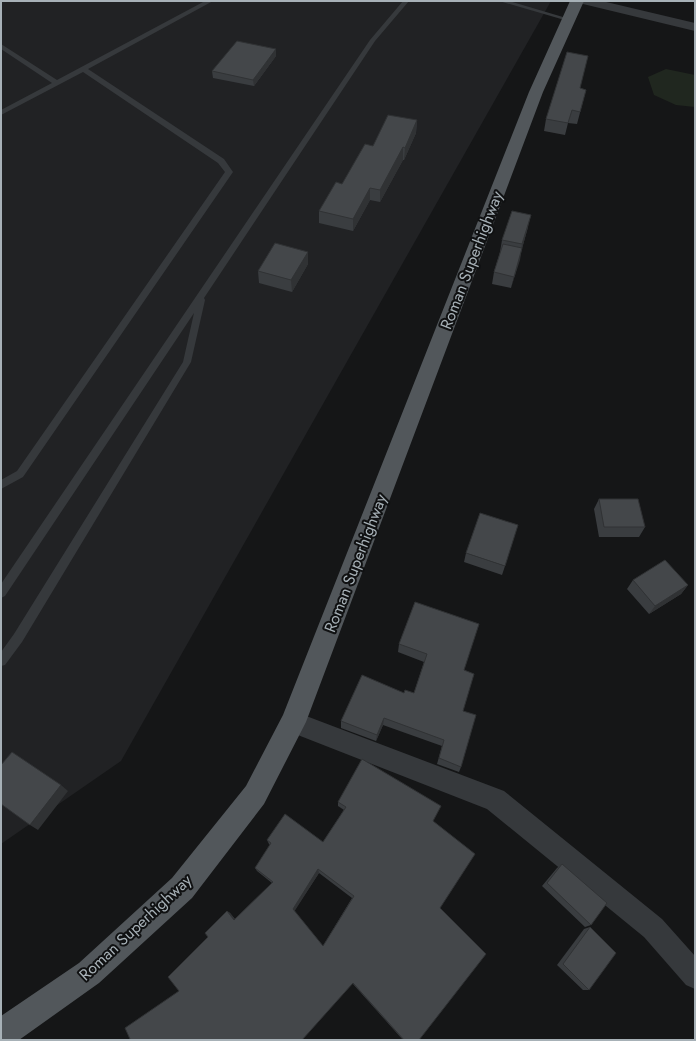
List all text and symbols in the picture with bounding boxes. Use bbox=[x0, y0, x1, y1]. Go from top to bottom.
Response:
street label: Roman Superhighway bbox=[434, 187, 509, 333]
street label: Roman Superhighway bbox=[318, 490, 393, 636]
street label: Roman Superhighway bbox=[74, 868, 198, 986]

